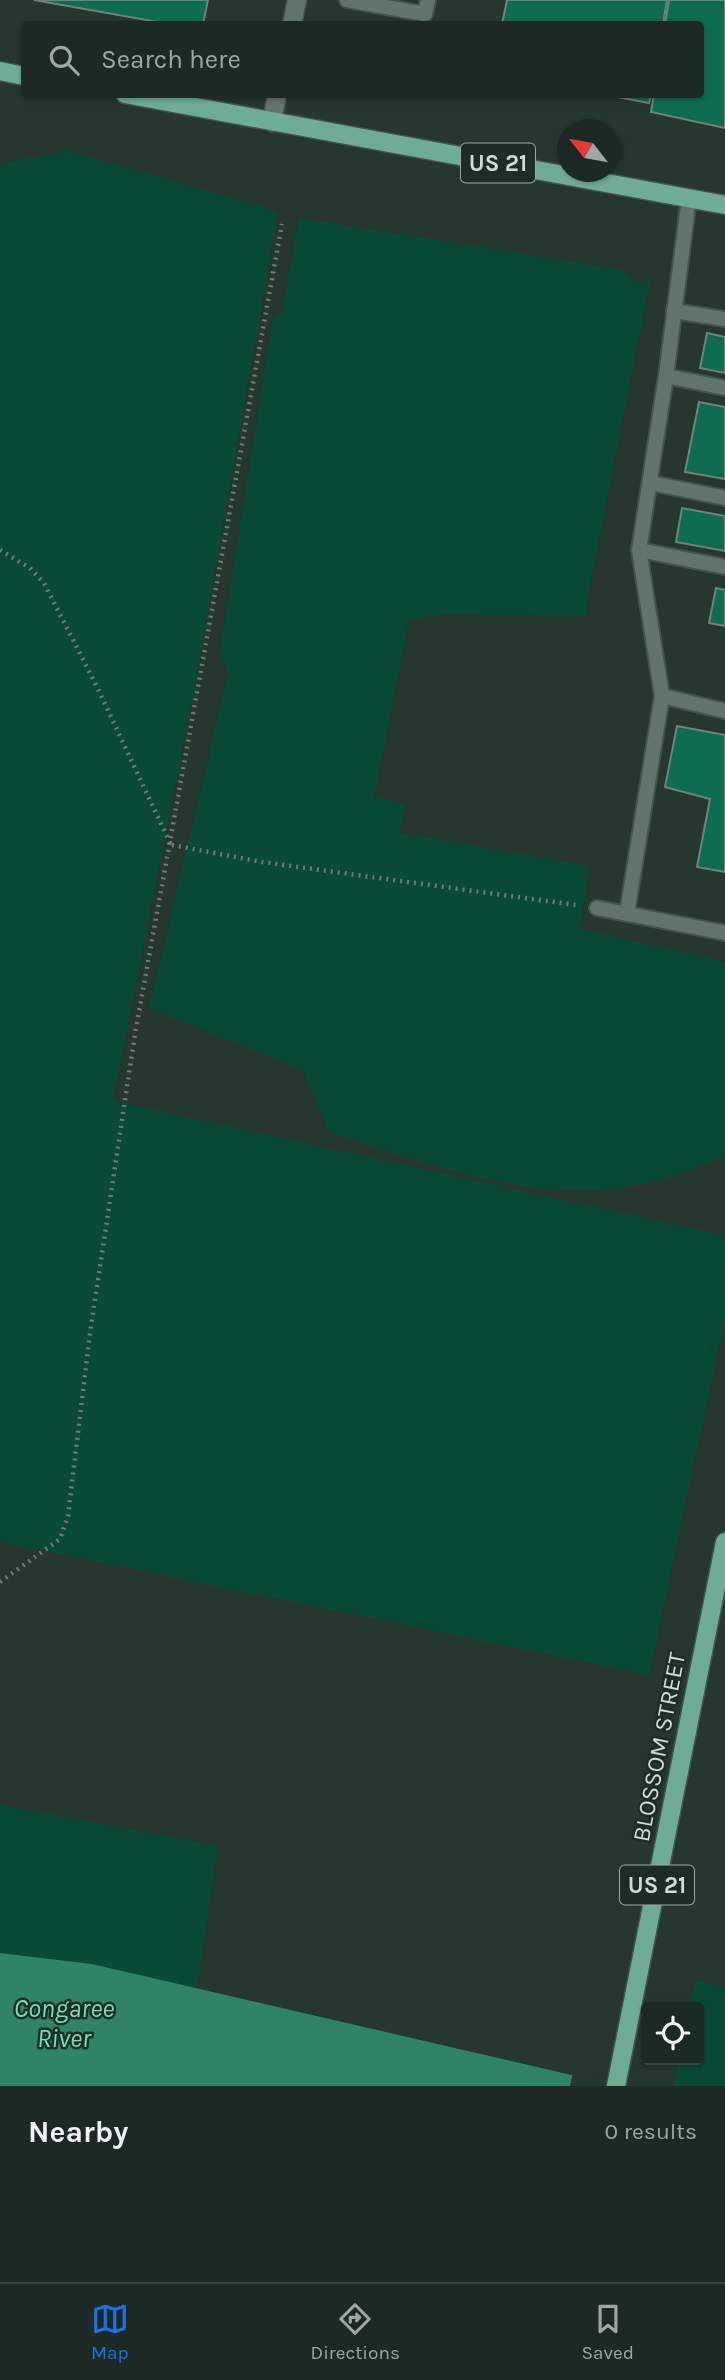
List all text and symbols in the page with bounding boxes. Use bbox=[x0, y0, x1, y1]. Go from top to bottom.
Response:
search box bbox=[21, 21, 704, 98]
icon: search bbox=[45, 41, 83, 79]
text: Search here bbox=[101, 44, 241, 75]
north arrow bbox=[557, 119, 620, 182]
road number: US 21 bbox=[461, 144, 535, 182]
street label: BLOSSOM STREET bbox=[627, 1650, 691, 1844]
road number: US 21 bbox=[620, 1866, 694, 1904]
water label: Congaree River bbox=[14, 1993, 114, 2054]
map controls bbox=[641, 2002, 704, 2065]
button: locate bbox=[641, 2002, 704, 2065]
text: Nearby bbox=[28, 2114, 128, 2150]
text: 0 results bbox=[605, 2118, 697, 2145]
tab: Map bbox=[91, 2300, 129, 2364]
tab: Directions bbox=[311, 2300, 400, 2364]
tab: Saved bbox=[582, 2300, 634, 2364]

